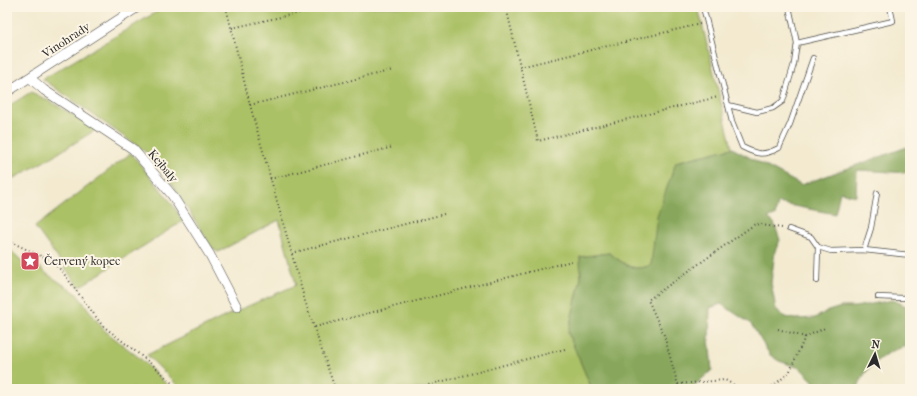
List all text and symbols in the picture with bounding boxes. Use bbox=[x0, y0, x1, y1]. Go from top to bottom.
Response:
street label: Vinohrady bbox=[39, 19, 93, 61]
street label: Kejbaly bbox=[145, 147, 181, 186]
place icon: Červený kopec bbox=[19, 250, 41, 272]
place label: Červený kopec bbox=[44, 253, 120, 268]
north arrow bbox=[855, 334, 895, 374]
text: N bbox=[871, 338, 881, 351]

